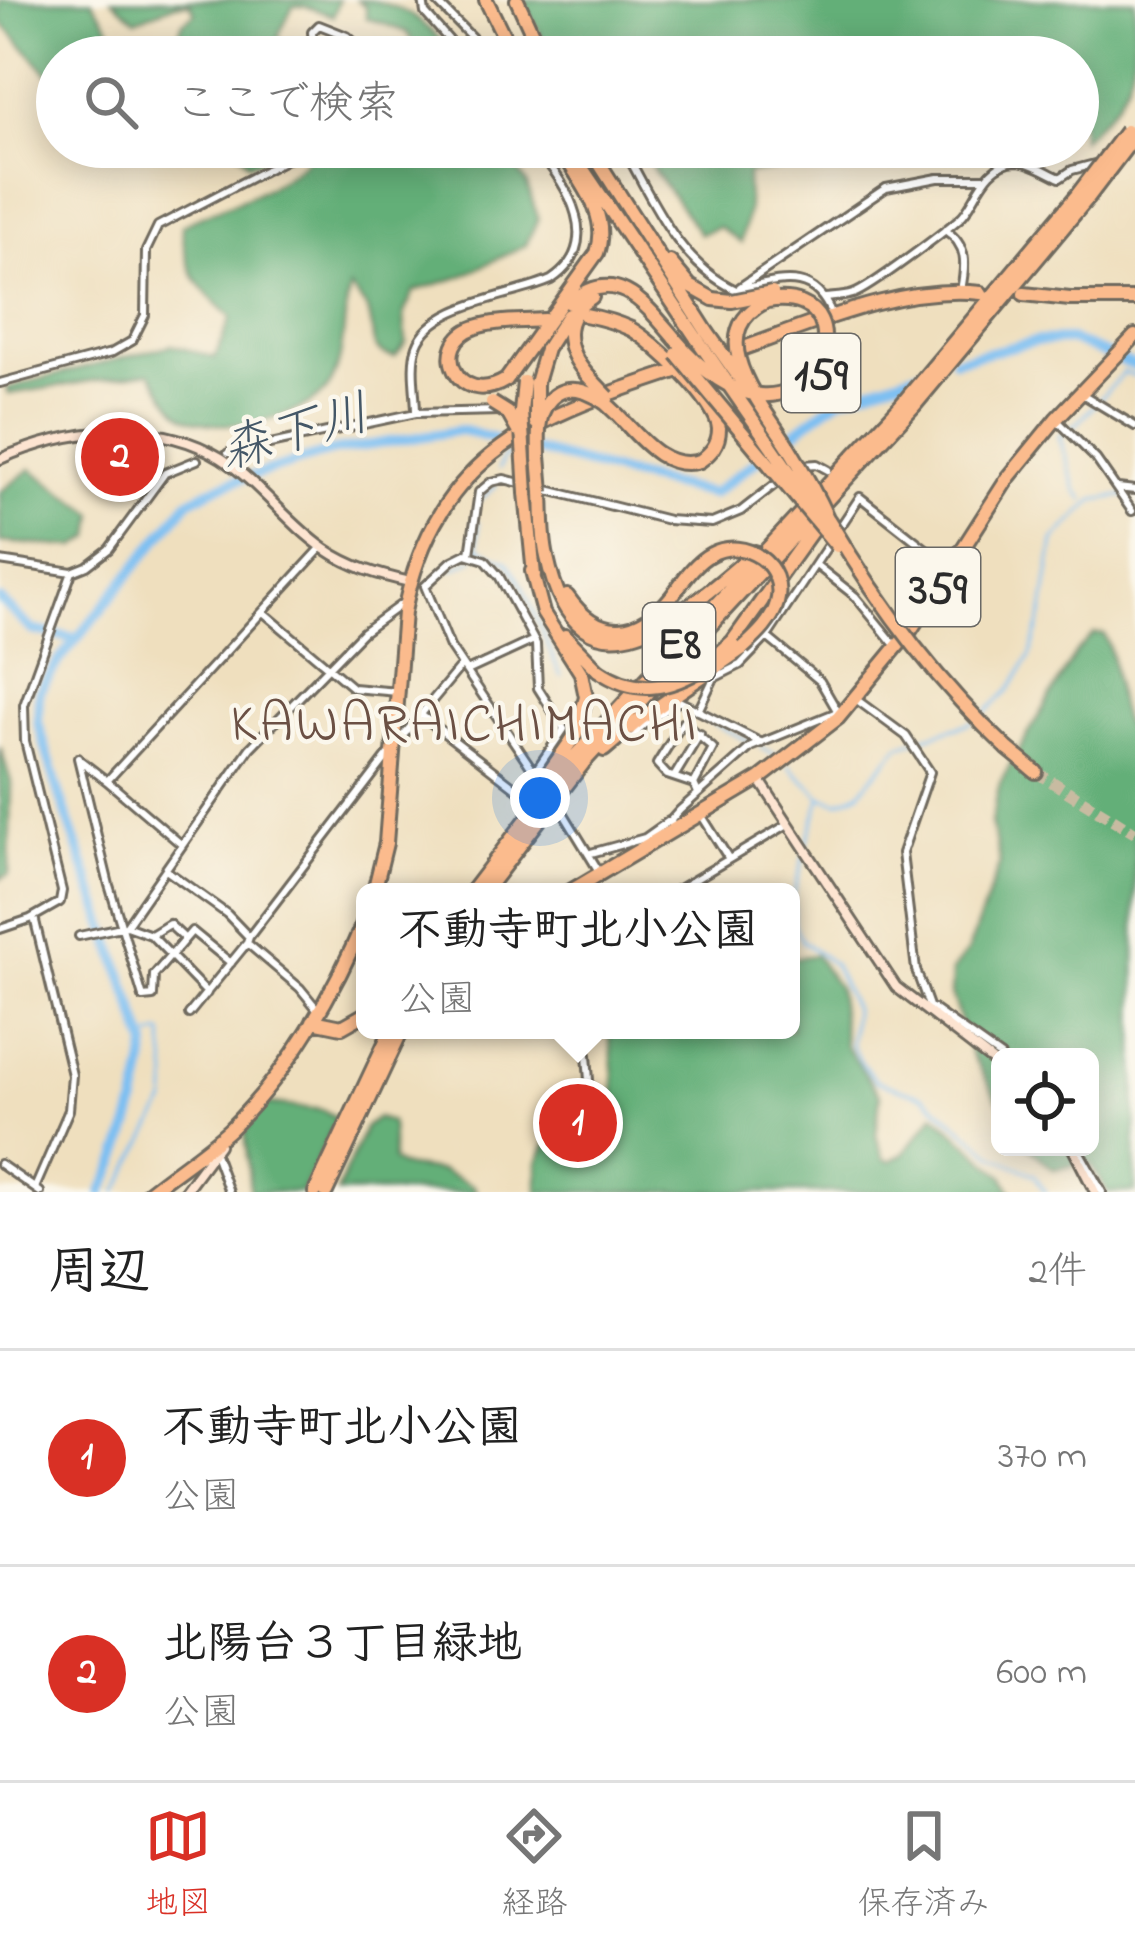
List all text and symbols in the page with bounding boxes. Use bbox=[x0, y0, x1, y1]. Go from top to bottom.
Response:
search box bbox=[36, 36, 1099, 168]
icon: search bbox=[78, 69, 144, 135]
text: ここで検索 bbox=[174, 73, 399, 139]
road number: 159 bbox=[782, 334, 860, 412]
water label: 森下川 bbox=[212, 378, 379, 492]
pin: 2 bbox=[81, 412, 159, 502]
road number: 359 bbox=[896, 548, 980, 626]
road number: E8 bbox=[643, 603, 715, 681]
district label: KAWARAICHIMACHI bbox=[231, 688, 699, 766]
your location bbox=[510, 768, 570, 828]
popup bbox=[356, 883, 800, 1039]
text: 不動寺町北小公園 bbox=[398, 900, 758, 966]
text: 公園 bbox=[398, 973, 476, 1030]
map controls bbox=[991, 1048, 1099, 1156]
button: locate bbox=[991, 1048, 1099, 1156]
pin: 1 bbox=[539, 1078, 617, 1168]
text: 周辺 bbox=[48, 1237, 150, 1312]
text: 2件 bbox=[1029, 1245, 1087, 1302]
text: 不動寺町北小公園 bbox=[162, 1397, 522, 1463]
text: 1 bbox=[81, 1429, 93, 1486]
text: 370 m bbox=[998, 1429, 1087, 1486]
text: 公園 bbox=[162, 1470, 240, 1527]
text: 北陽台３丁目緑地 bbox=[162, 1613, 522, 1679]
text: 2 bbox=[77, 1645, 97, 1702]
text: 600 m bbox=[996, 1645, 1087, 1702]
text: 公園 bbox=[162, 1686, 240, 1743]
tab: 地図 bbox=[145, 1803, 211, 1929]
tab: 経路 bbox=[501, 1803, 567, 1929]
tab: 保存済み bbox=[858, 1803, 990, 1929]

